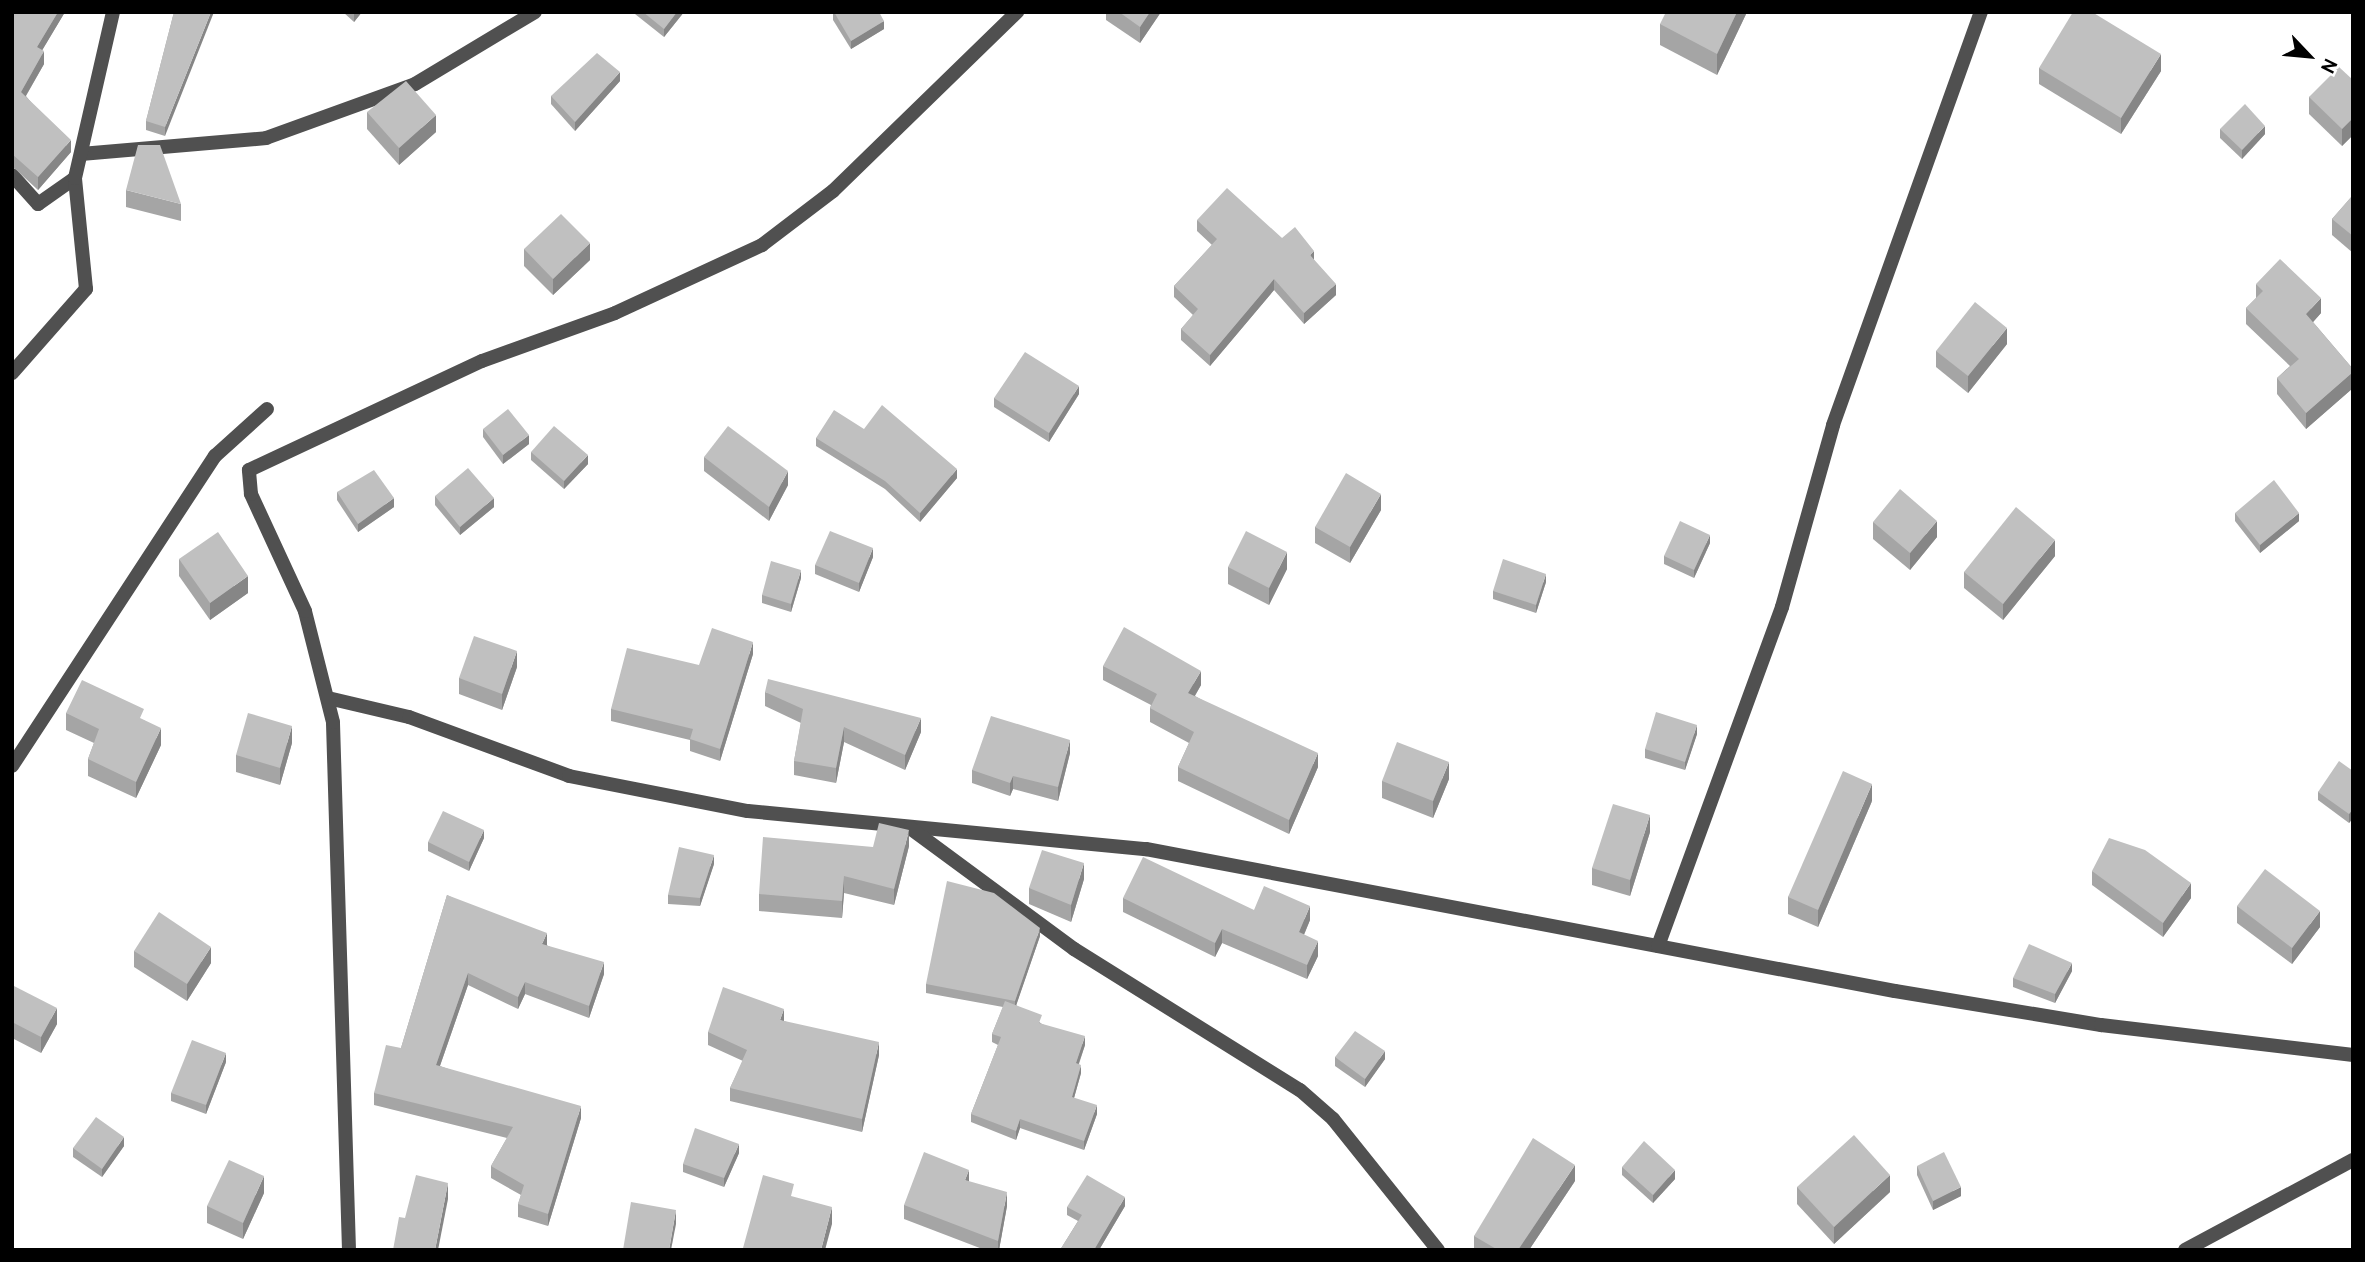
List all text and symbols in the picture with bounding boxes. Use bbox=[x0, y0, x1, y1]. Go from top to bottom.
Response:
north arrow bbox=[2274, 21, 2344, 91]
text: N bbox=[2314, 54, 2342, 77]

